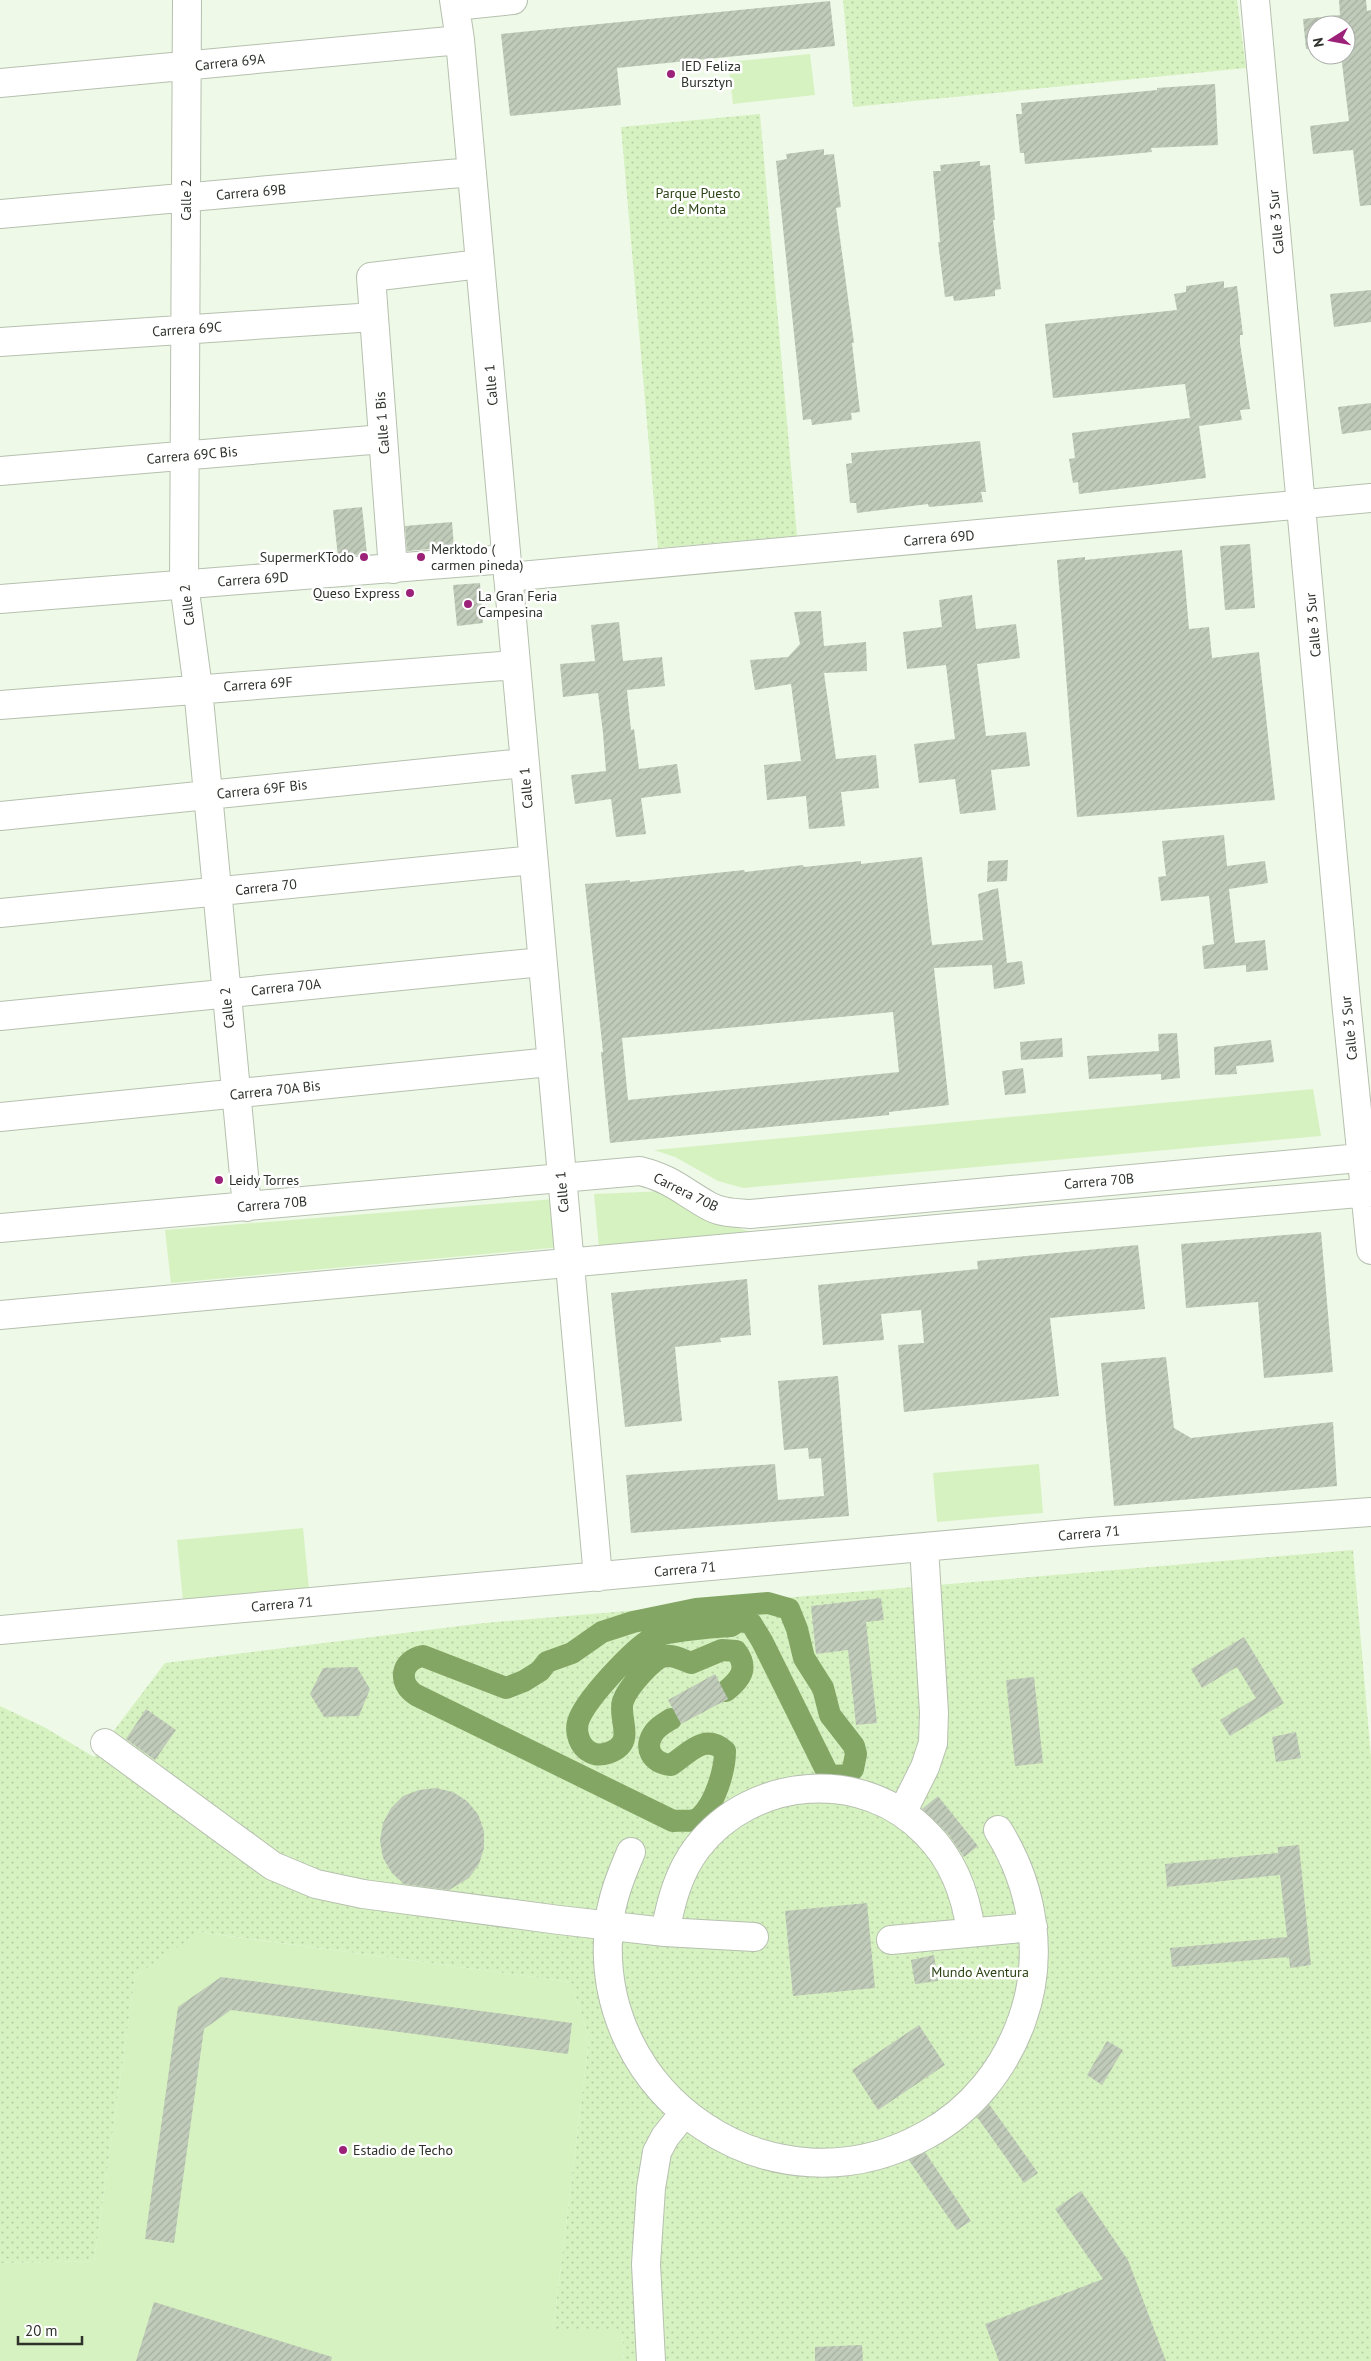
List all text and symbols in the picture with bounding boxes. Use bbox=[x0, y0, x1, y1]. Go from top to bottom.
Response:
north arrow bbox=[1306, 15, 1356, 65]
text: N bbox=[1309, 36, 1328, 49]
street label: Carrera 69A bbox=[194, 49, 267, 75]
place label: IED Feliza Bursztyn bbox=[681, 57, 741, 91]
marker: IED Feliza Bursztyn bbox=[665, 68, 677, 80]
street label: Calle 2 bbox=[177, 179, 195, 221]
street label: Carrera 69B bbox=[215, 180, 287, 204]
park label: Parque Puesto de Monta bbox=[656, 184, 740, 218]
street label: Calle 3 Sur bbox=[1264, 189, 1288, 255]
street label: Carrera 69C bbox=[151, 318, 223, 340]
street label: Calle 1 bbox=[480, 364, 502, 406]
street label: Calle 1 Bis bbox=[371, 391, 393, 455]
street label: Carrera 69C Bis bbox=[146, 442, 238, 468]
street label: Carrera 69D bbox=[903, 526, 975, 550]
place label: Merktodo ( carmen pineda) bbox=[431, 540, 523, 574]
place label: SupermerKTodo bbox=[260, 548, 354, 566]
marker: SupermerKTodo bbox=[358, 551, 370, 563]
marker: Merktodo ( carmen pineda) bbox=[415, 551, 427, 563]
street label: Carrera 69D bbox=[217, 568, 289, 590]
street label: Calle 2 bbox=[176, 583, 198, 627]
place label: Queso Express bbox=[313, 584, 400, 602]
marker: Queso Express bbox=[404, 587, 416, 599]
place label: La Gran Feria Campesina bbox=[478, 587, 557, 621]
street label: Calle 3 Sur bbox=[1301, 592, 1325, 658]
marker: La Gran Feria Campesina bbox=[462, 598, 474, 610]
street label: Carrera 69F bbox=[223, 673, 293, 695]
street label: Calle 1 bbox=[515, 767, 537, 809]
street label: Carrera 69F Bis bbox=[216, 775, 308, 803]
street label: Carrera 70 bbox=[234, 875, 298, 899]
street label: Carrera 70A bbox=[250, 974, 323, 1000]
street label: Calle 2 bbox=[216, 986, 238, 1030]
street label: Calle 3 Sur bbox=[1337, 995, 1361, 1061]
street label: Carrera 70A Bis bbox=[229, 1076, 321, 1104]
street label: Carrera 70B bbox=[650, 1169, 722, 1215]
street label: Carrera 70B bbox=[1063, 1169, 1135, 1193]
place label: Leidy Torres bbox=[229, 1171, 299, 1189]
street label: Calle 1 bbox=[551, 1171, 573, 1213]
marker: Leidy Torres bbox=[213, 1174, 225, 1186]
street label: Carrera 70B bbox=[236, 1192, 308, 1216]
street label: Carrera 71 bbox=[1057, 1521, 1121, 1545]
street label: Carrera 71 bbox=[653, 1557, 717, 1581]
street label: Carrera 71 bbox=[250, 1592, 314, 1616]
park label: Mundo Aventura bbox=[931, 1963, 1029, 1981]
place label: Estadio de Techo bbox=[353, 2141, 453, 2159]
marker: Estadio de Techo bbox=[337, 2144, 349, 2156]
scale bar bbox=[18, 2314, 81, 2346]
text: 20 m bbox=[25, 2321, 58, 2340]

